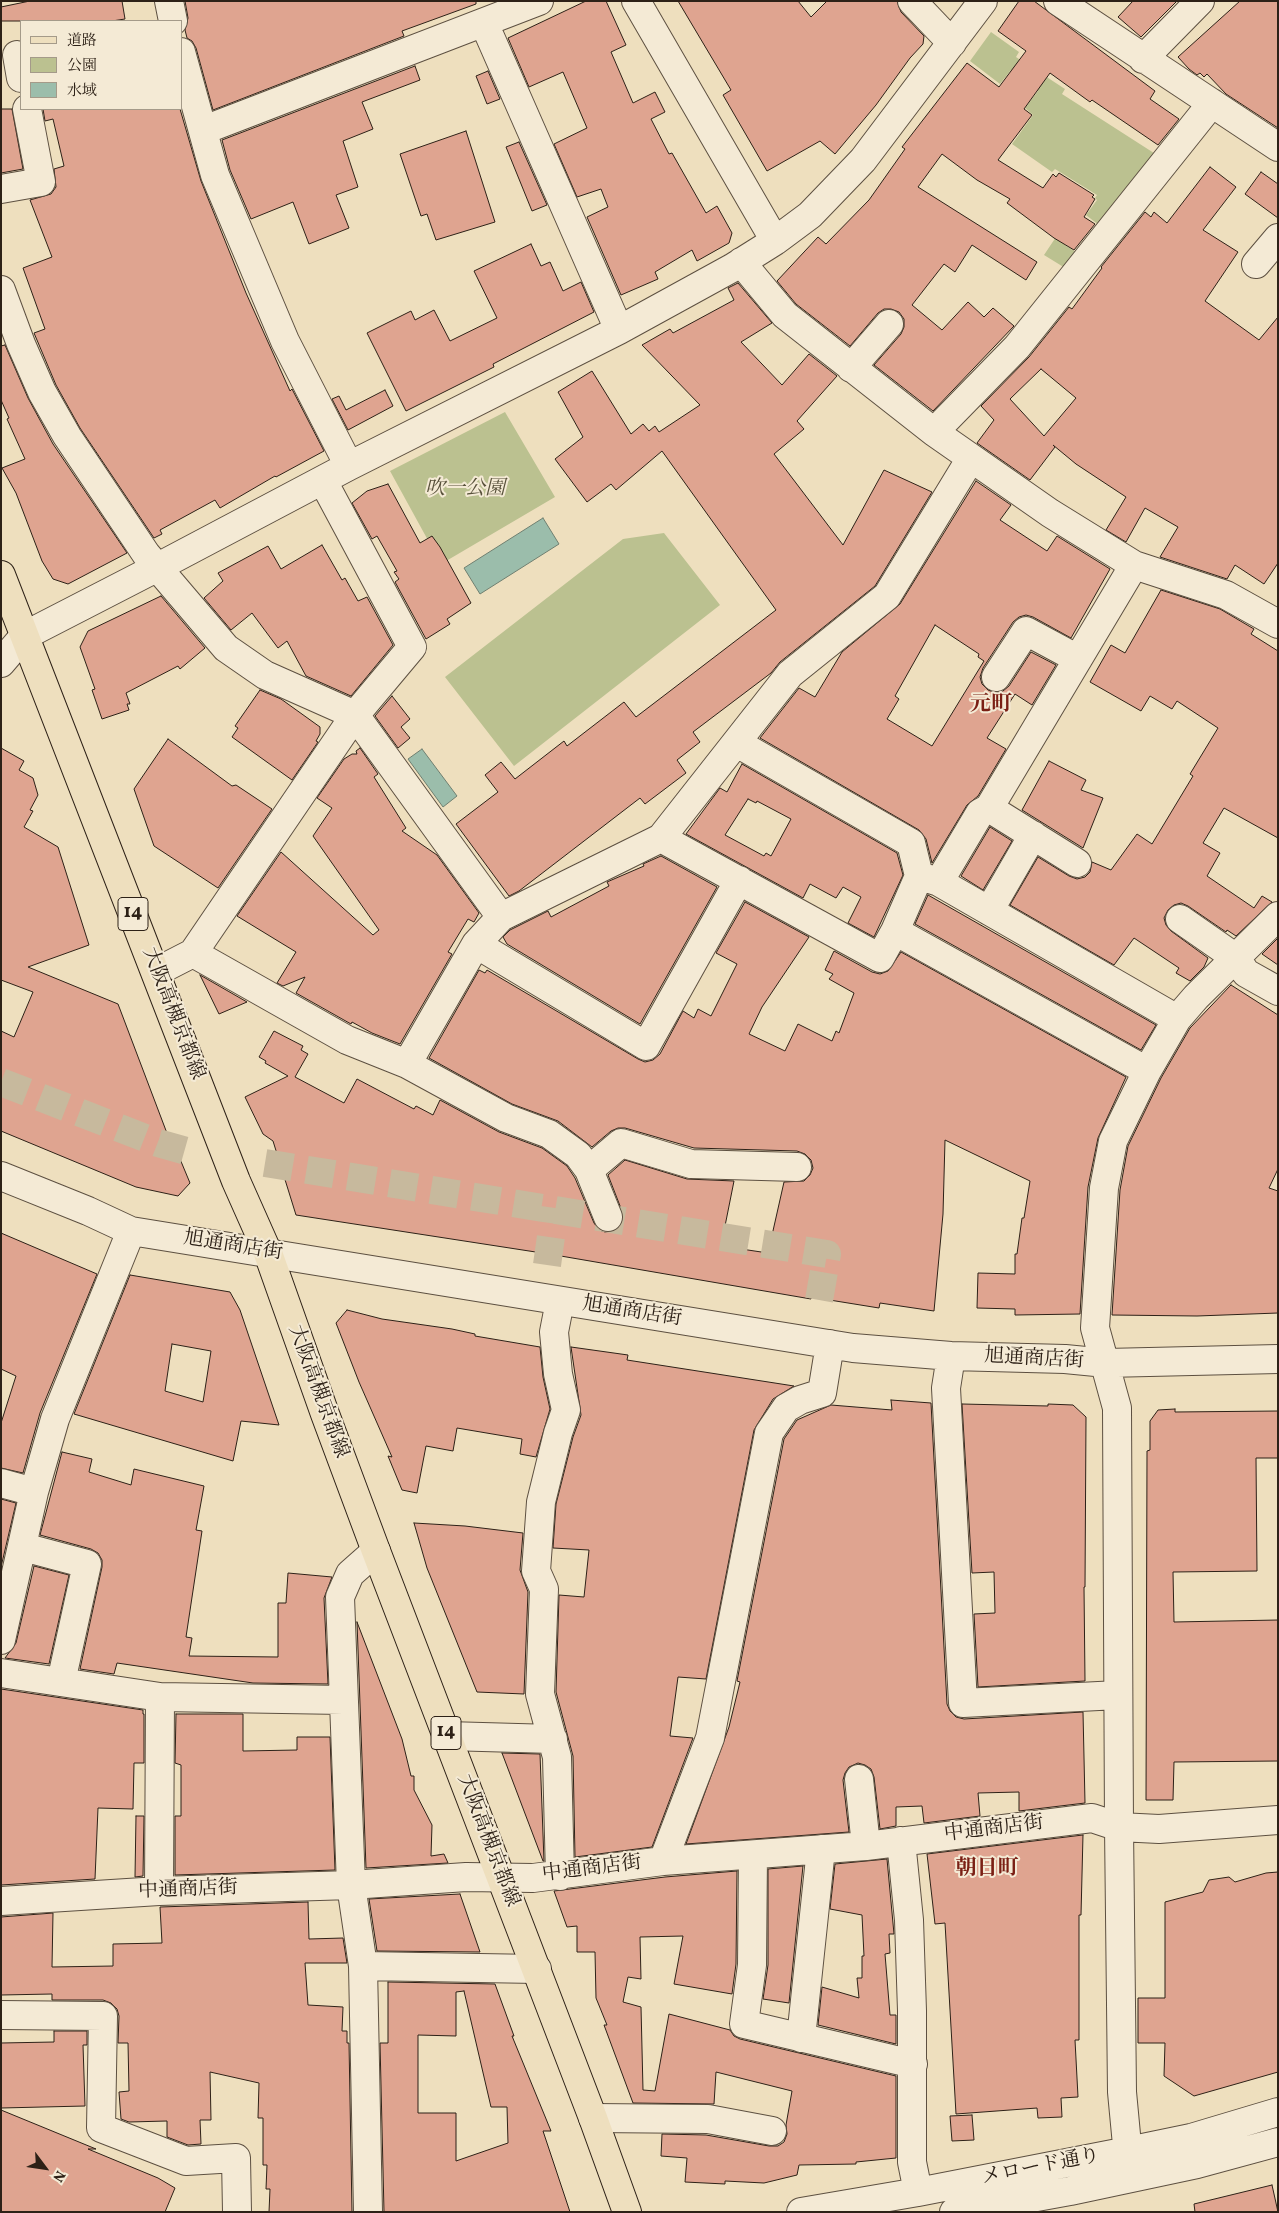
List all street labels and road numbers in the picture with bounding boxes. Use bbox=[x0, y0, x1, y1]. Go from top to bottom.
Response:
road number: 14 bbox=[118, 898, 148, 931]
street label: 大阪高槻京都線 bbox=[136, 944, 208, 1084]
street label: 旭通商店街 bbox=[182, 1227, 284, 1267]
street label: 旭通商店街 bbox=[581, 1293, 683, 1333]
street label: 大阪高槻京都線 bbox=[282, 1322, 352, 1462]
street label: 旭通商店街 bbox=[983, 1345, 1085, 1375]
road number: 14 bbox=[431, 1716, 461, 1750]
street label: 大阪高槻京都線 bbox=[451, 1771, 523, 1911]
street label: 中通商店街 bbox=[943, 1812, 1045, 1848]
street label: 中通商店街 bbox=[541, 1852, 643, 1888]
street label: 中通商店街 bbox=[138, 1877, 238, 1905]
street label: メロード通り bbox=[980, 2145, 1102, 2191]

